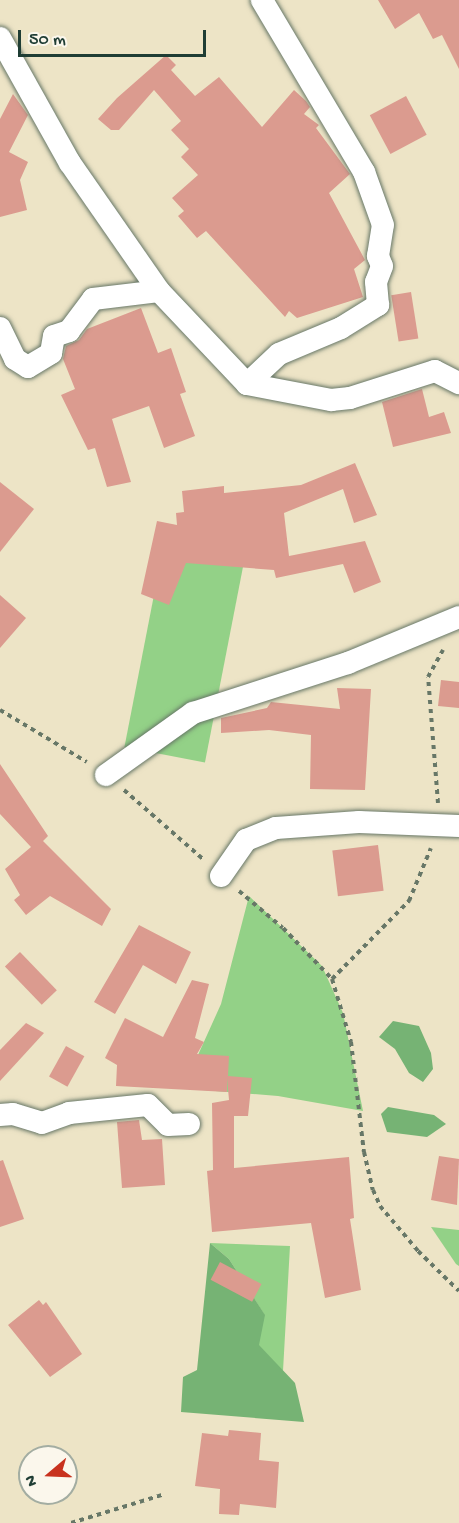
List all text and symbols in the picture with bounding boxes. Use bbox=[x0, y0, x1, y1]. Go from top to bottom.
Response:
scale bar bbox=[21, 18, 208, 56]
text: 50 m bbox=[29, 30, 66, 51]
north arrow bbox=[18, 1445, 78, 1505]
text: N bbox=[22, 1472, 43, 1488]

